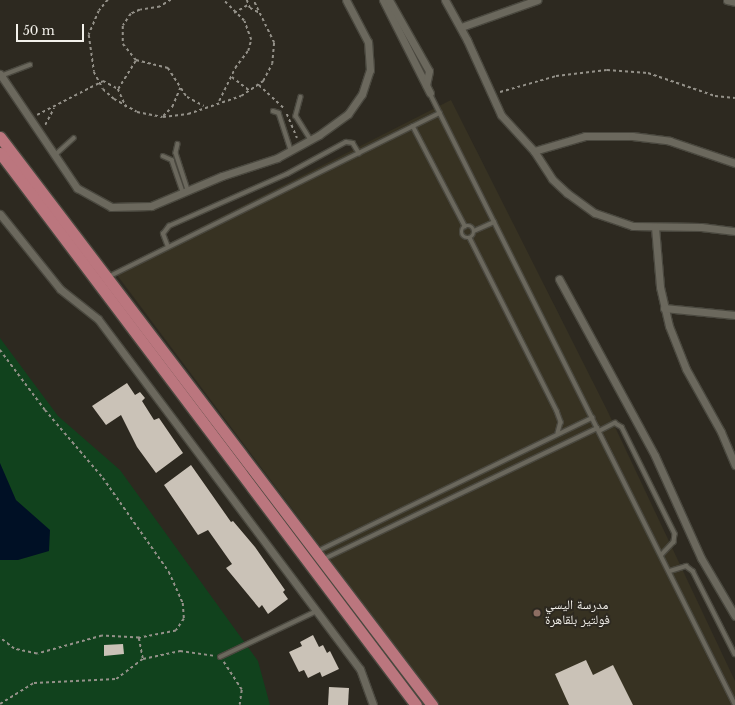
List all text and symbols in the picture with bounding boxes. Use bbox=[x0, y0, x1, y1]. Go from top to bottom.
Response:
scale bar bbox=[18, 16, 86, 42]
text: 50 m bbox=[23, 23, 55, 38]
place label: مدرسة اليسي فولتير بلقاهرة bbox=[545, 598, 610, 629]
marker: مدرسة اليسي فولتير بلقاهرة bbox=[532, 608, 542, 618]

